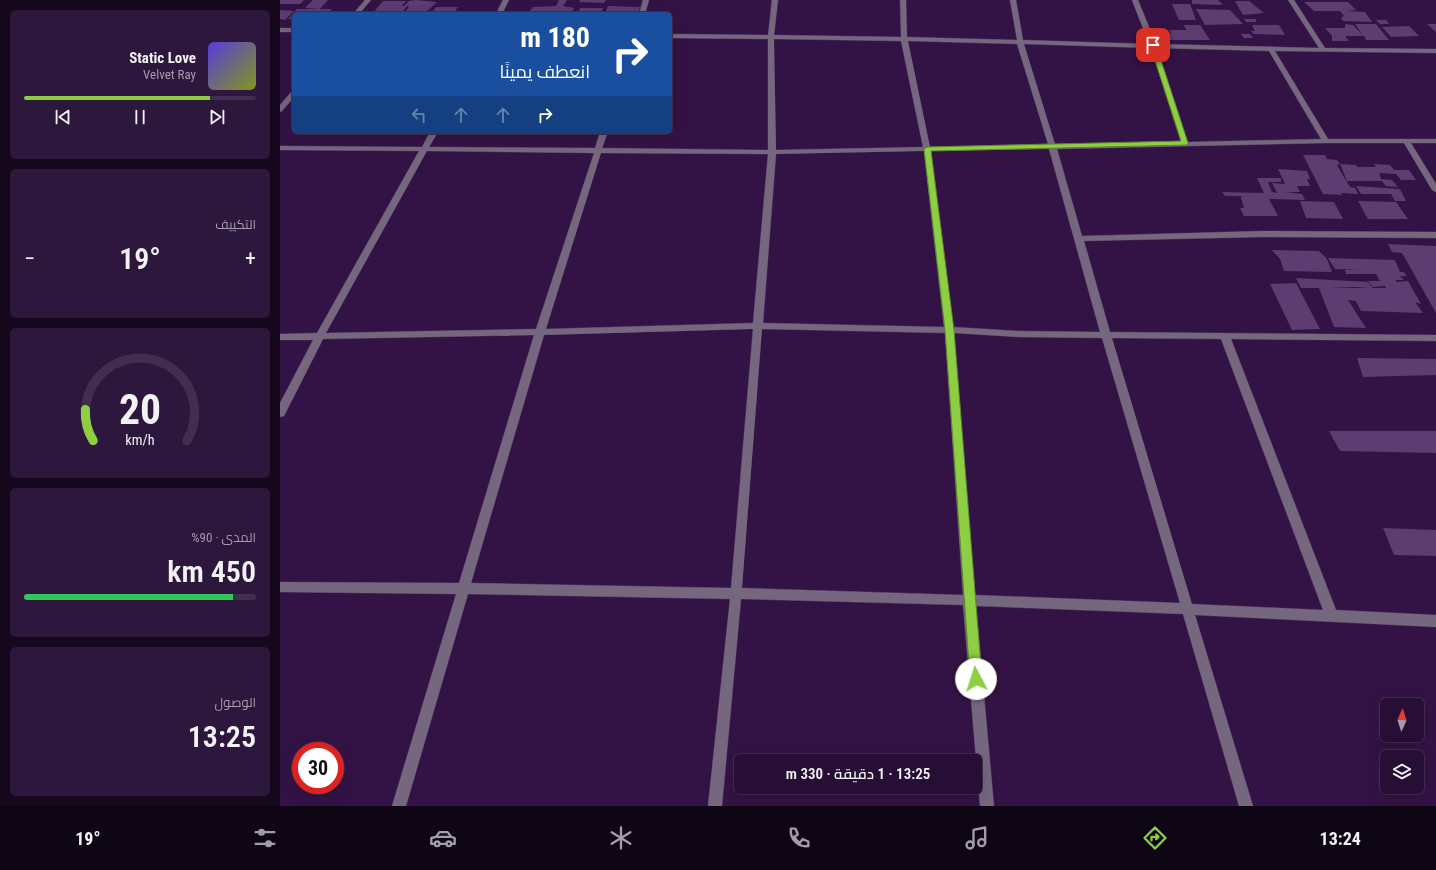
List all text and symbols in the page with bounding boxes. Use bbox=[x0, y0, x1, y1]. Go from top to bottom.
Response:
text: 180 m bbox=[520, 21, 590, 54]
icon: right bbox=[604, 28, 656, 80]
pin bbox=[1136, 28, 1170, 62]
icon: arrive bbox=[1142, 34, 1164, 56]
text: Static Love bbox=[129, 49, 196, 67]
text: انعطف يمينًا bbox=[499, 61, 590, 82]
text: Velvet Ray bbox=[143, 67, 196, 82]
icon: left bbox=[408, 104, 430, 126]
icon: ahead bbox=[450, 104, 472, 126]
icon: ahead bbox=[492, 104, 514, 126]
icon: right bbox=[534, 104, 556, 126]
icon: previous bbox=[52, 106, 74, 128]
icon: pause bbox=[129, 106, 151, 128]
icon: next bbox=[206, 106, 228, 128]
text: التكييف bbox=[215, 217, 256, 232]
text: 19° bbox=[119, 241, 161, 276]
text: − bbox=[24, 246, 35, 271]
text: + bbox=[245, 246, 256, 271]
text: 20 bbox=[119, 385, 161, 434]
text: km/h bbox=[125, 432, 155, 448]
text: المدى · 90% bbox=[191, 530, 256, 545]
text: 450 km bbox=[167, 554, 256, 589]
position arrow bbox=[955, 658, 997, 700]
text: الوصول bbox=[215, 695, 256, 710]
north arrow bbox=[1380, 698, 1424, 742]
map controls bbox=[1380, 698, 1424, 794]
text: 13:25 bbox=[188, 719, 256, 754]
speed limit sign: 30 bbox=[292, 742, 344, 794]
button: layers bbox=[1380, 750, 1424, 794]
text: 13:25 · 1 دقيقة · 330 m bbox=[786, 765, 930, 783]
icon: filters bbox=[251, 824, 279, 852]
icon: car bbox=[429, 824, 457, 852]
icon: climate bbox=[607, 824, 635, 852]
icon: phone bbox=[785, 824, 813, 852]
icon: music bbox=[963, 824, 991, 852]
icon: directions bbox=[1141, 824, 1169, 852]
text: 19° bbox=[75, 828, 100, 849]
text: 13:24 bbox=[1320, 828, 1361, 849]

